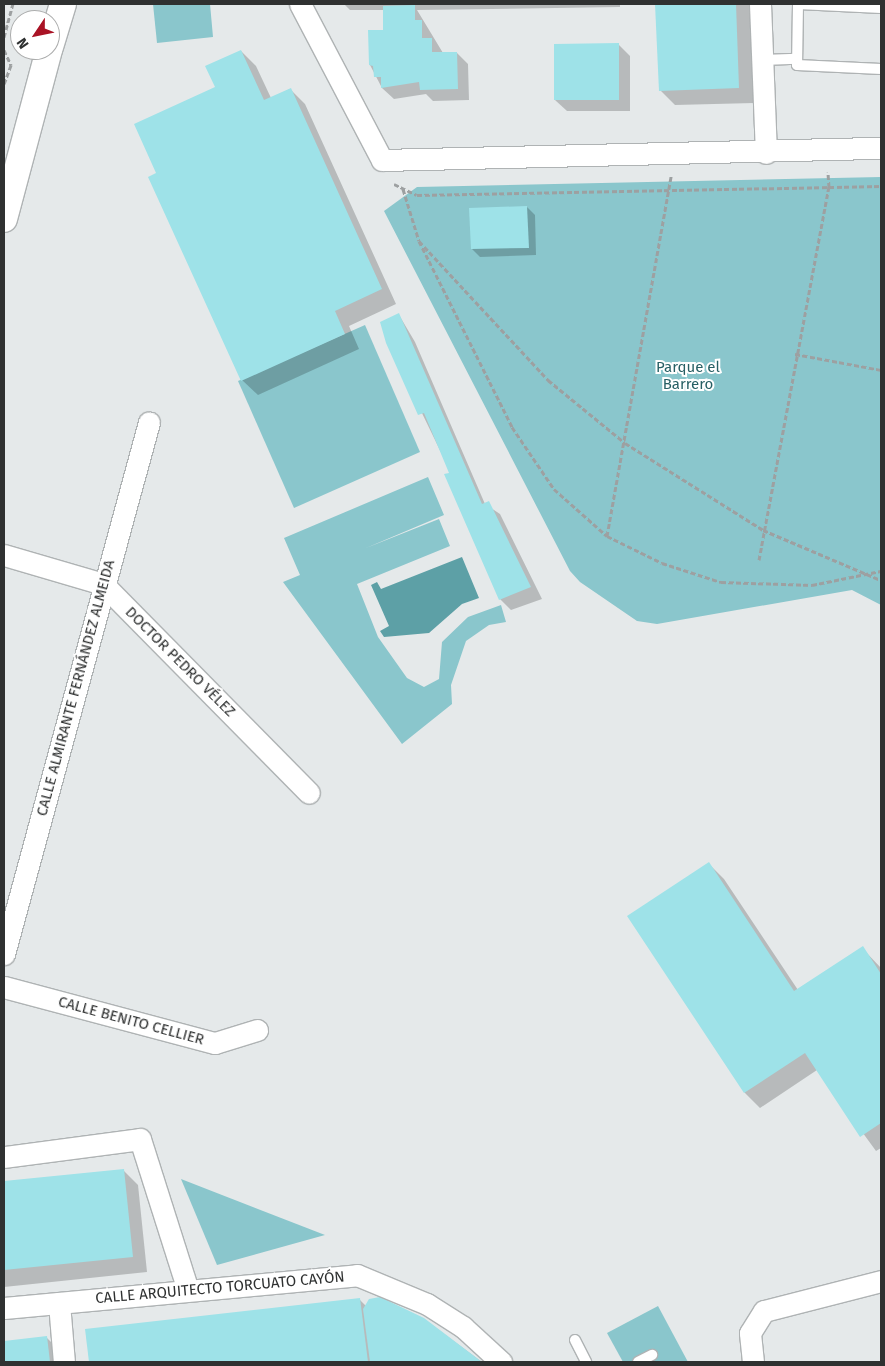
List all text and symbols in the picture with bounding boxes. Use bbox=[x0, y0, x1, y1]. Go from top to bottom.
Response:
north arrow bbox=[10, 10, 60, 60]
text: N bbox=[13, 35, 33, 52]
park label: Parque el Barrero bbox=[656, 358, 720, 393]
street label: CALLE ALMIRANTE FERNÁNDEZ ALMEIDA bbox=[33, 558, 119, 818]
street label: DOCTOR PEDRO VÉLEZ bbox=[121, 603, 239, 721]
street label: CALLE BENITO CELLIER bbox=[56, 993, 206, 1049]
street label: CALLE ARQUITECTO TORCUATO CAYÓN bbox=[95, 1268, 345, 1308]

